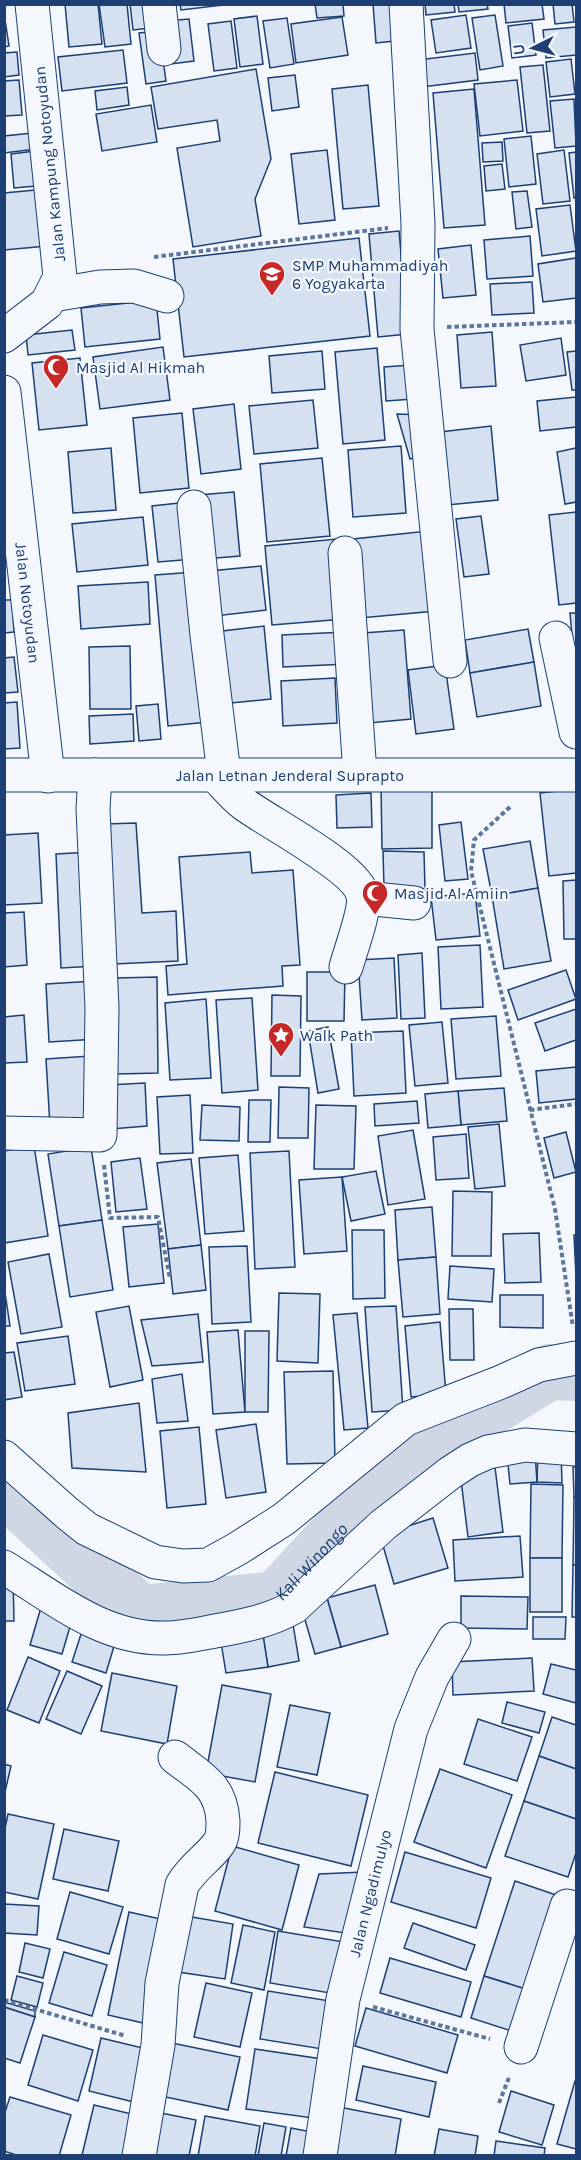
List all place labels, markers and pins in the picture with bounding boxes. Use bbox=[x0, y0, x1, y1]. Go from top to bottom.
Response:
place label: SMP Muhammadiyah 6 Yogyakarta bbox=[292, 256, 449, 293]
school or university icon: SMP Muhammadiyah 6 Yogyakarta bbox=[257, 259, 287, 297]
mosque icon: Masjid Al Hikmah bbox=[41, 352, 71, 390]
place label: Masjid Al Hikmah bbox=[76, 358, 205, 377]
mosque icon: Masjid Al Amiin bbox=[360, 878, 390, 916]
place label: Masjid Al Amiin bbox=[394, 884, 509, 903]
place icon: Walk Path bbox=[266, 1020, 296, 1058]
place label: Walk Path bbox=[300, 1026, 373, 1045]

